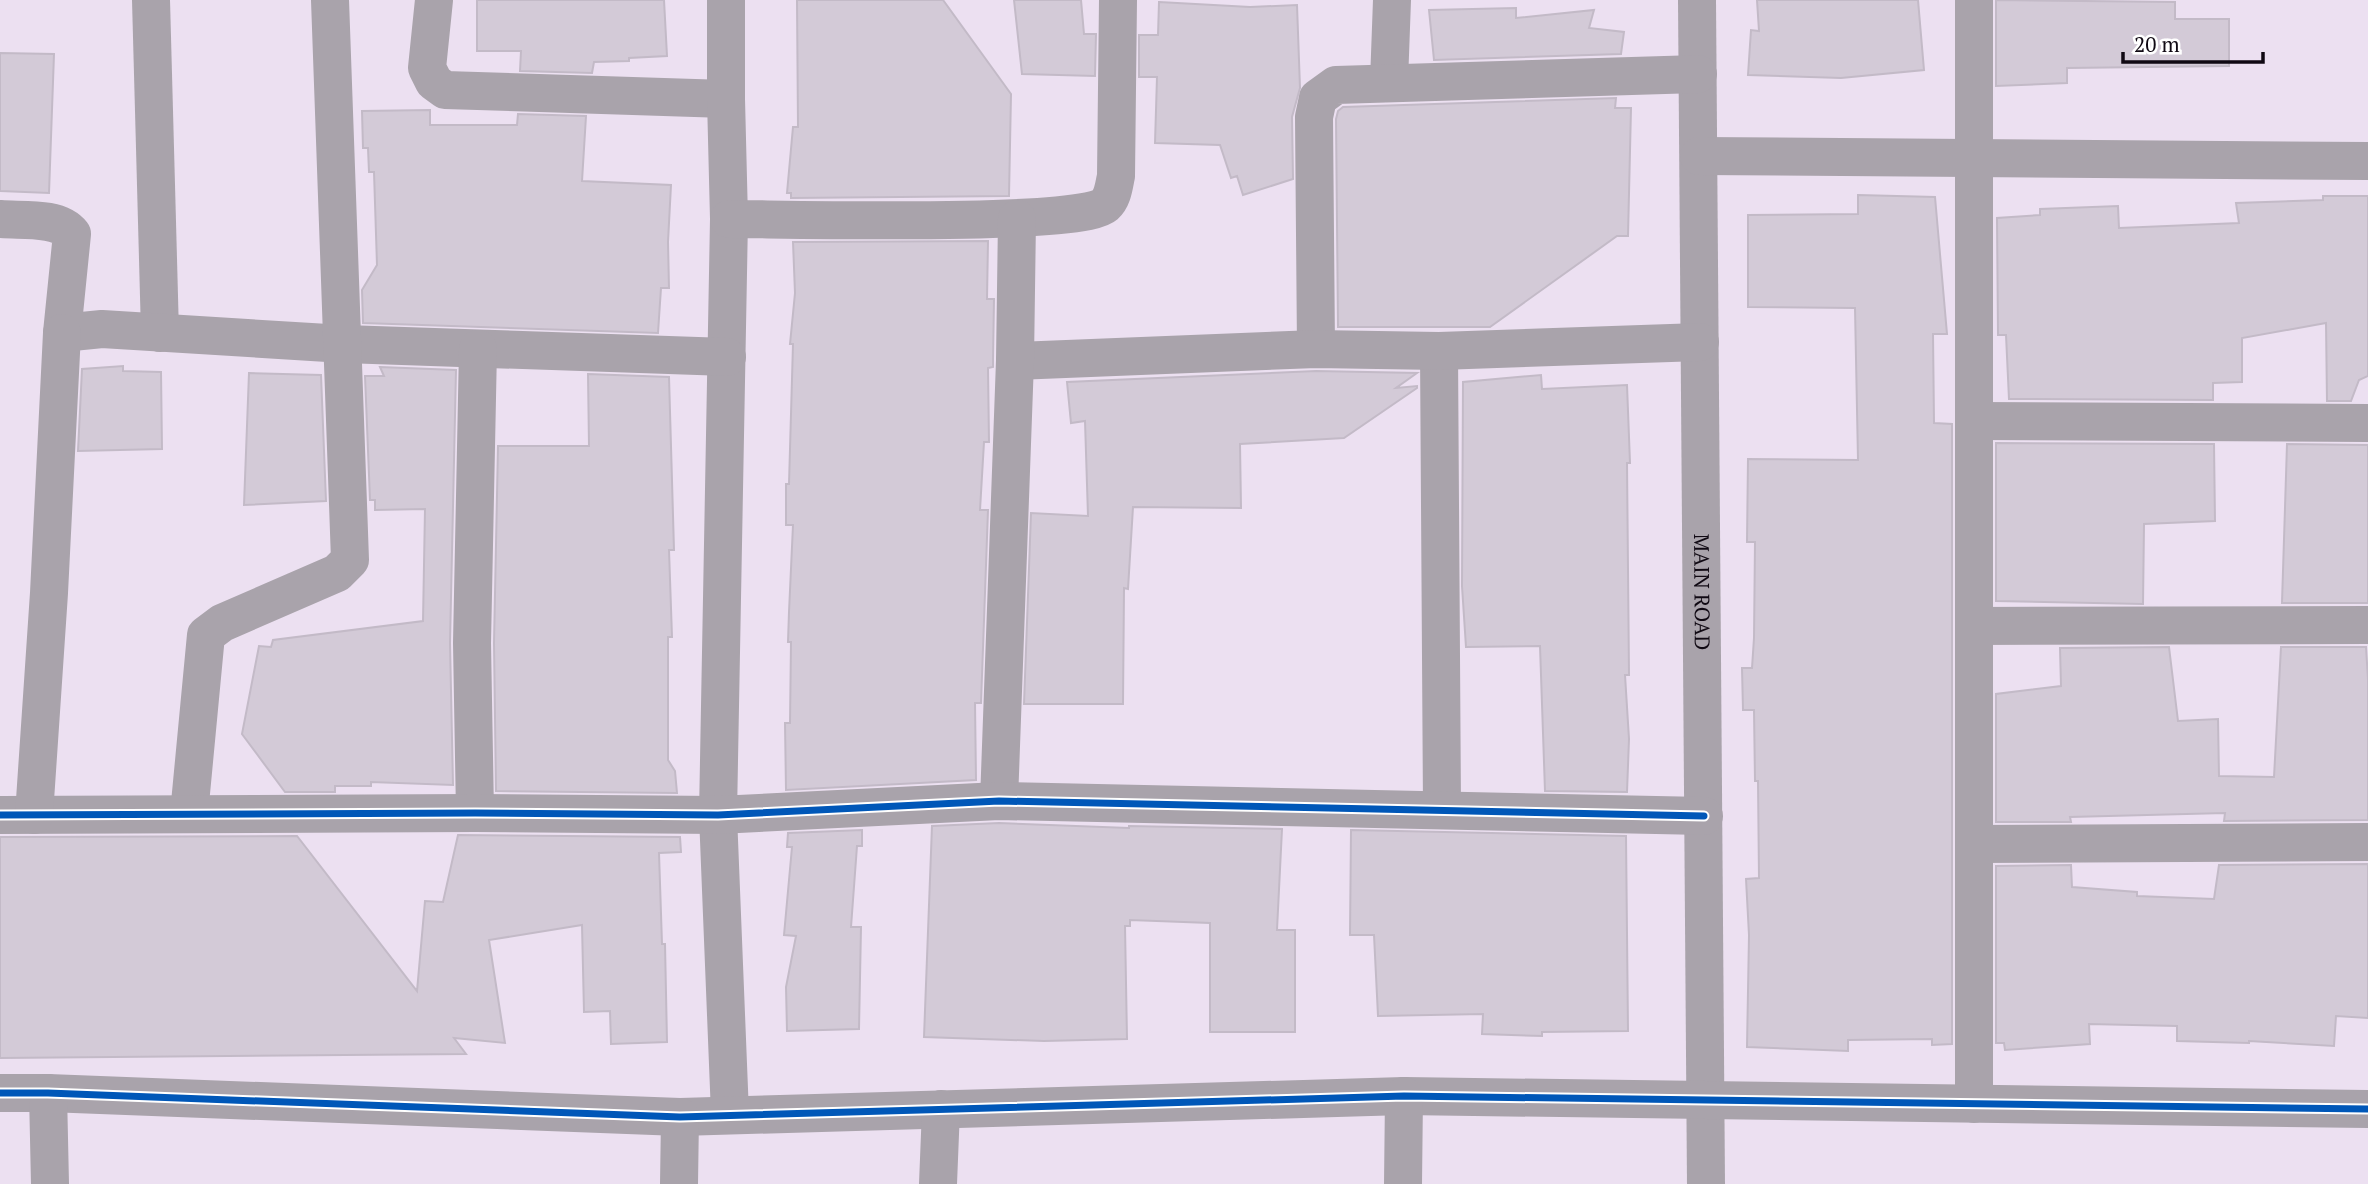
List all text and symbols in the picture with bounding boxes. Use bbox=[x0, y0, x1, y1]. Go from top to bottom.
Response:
scale bar bbox=[2123, 21, 2263, 65]
text: 20 m bbox=[2134, 30, 2180, 58]
street label: MAIN ROAD bbox=[1688, 533, 1717, 650]

